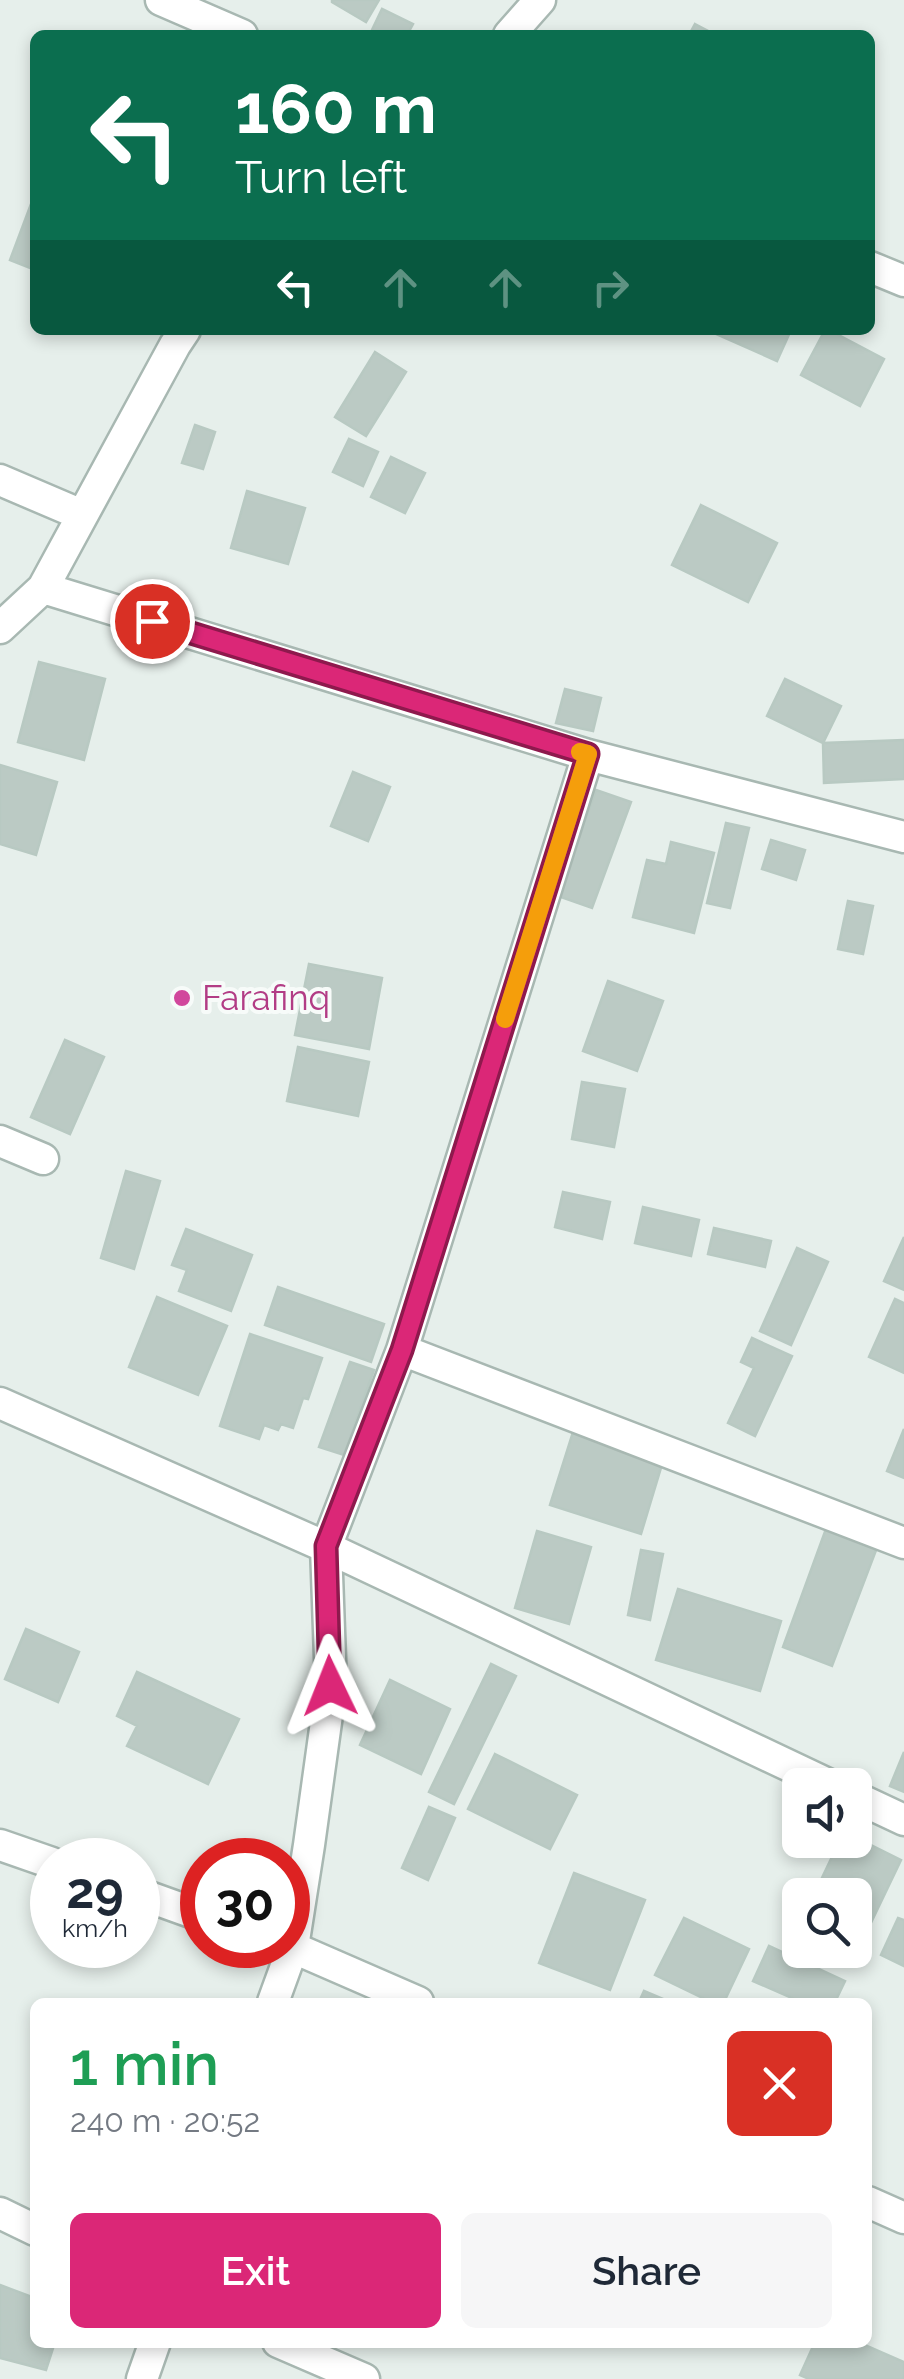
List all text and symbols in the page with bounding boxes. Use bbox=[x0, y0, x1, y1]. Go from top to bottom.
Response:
text: 160 m bbox=[235, 67, 437, 149]
icon: left bbox=[70, 70, 200, 200]
text: Turn left bbox=[235, 151, 407, 204]
icon: left bbox=[268, 260, 323, 315]
icon: ahead bbox=[373, 260, 428, 315]
icon: ahead bbox=[478, 260, 533, 315]
icon: right bbox=[583, 260, 638, 315]
pin bbox=[110, 579, 195, 664]
icon: arrive bbox=[125, 594, 180, 649]
place label: Farafinq bbox=[202, 977, 330, 1018]
marker: Farafinq bbox=[171, 987, 193, 1009]
position arrow bbox=[278, 1634, 382, 1738]
map controls bbox=[782, 1768, 872, 1968]
button: sound bbox=[782, 1768, 872, 1858]
speed limit sign: 30 bbox=[180, 1838, 310, 1968]
text: 29 bbox=[66, 1861, 124, 1920]
button: search bbox=[782, 1878, 872, 1968]
text: km/h bbox=[62, 1913, 128, 1943]
text: 1 min bbox=[70, 2029, 219, 2099]
button: close bbox=[727, 2031, 832, 2136]
text: 240 m · 20:52 bbox=[70, 2102, 260, 2139]
button: Exit bbox=[70, 2213, 441, 2328]
button: Share bbox=[461, 2213, 832, 2328]

